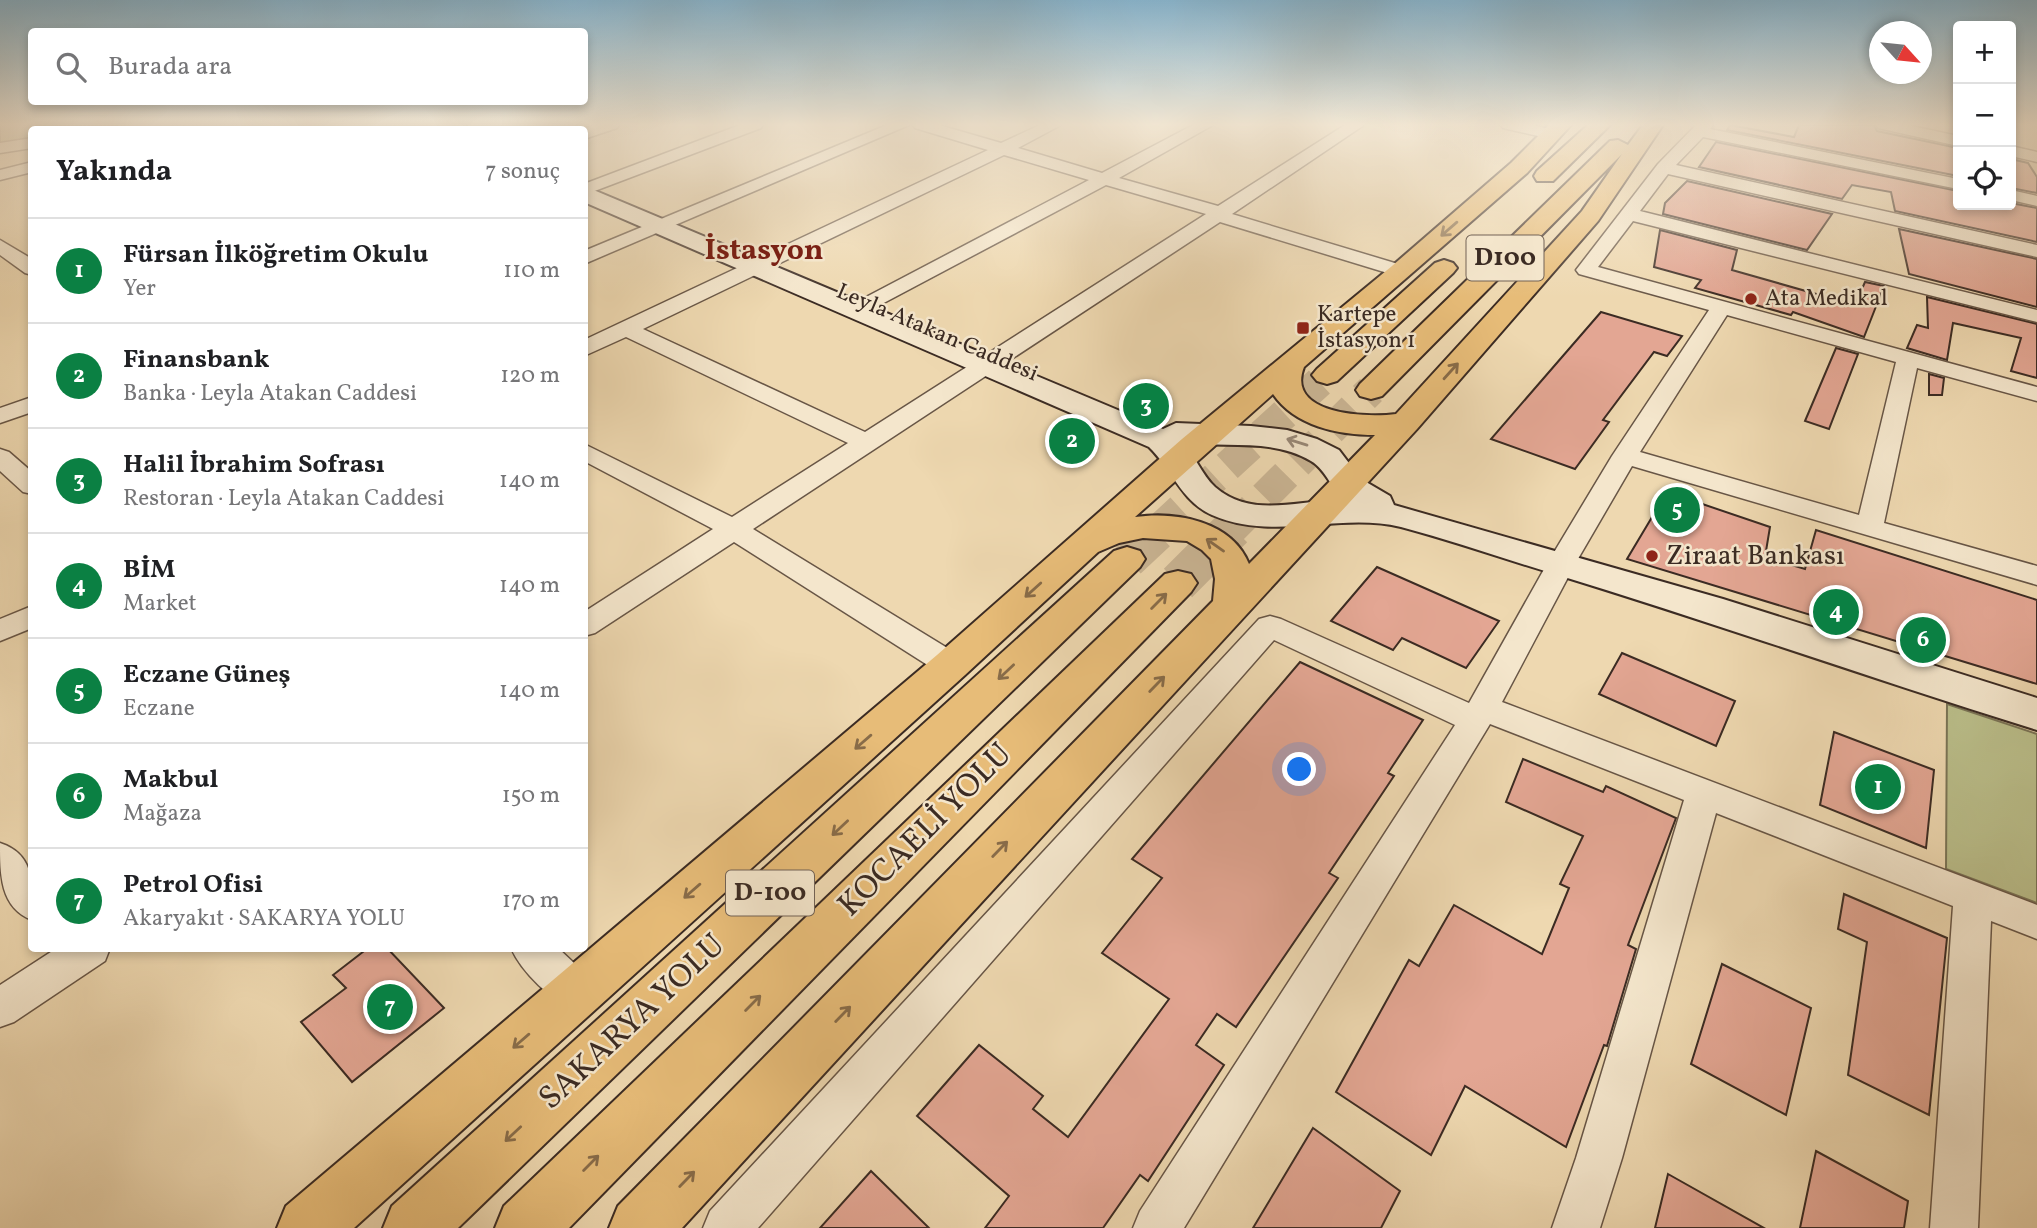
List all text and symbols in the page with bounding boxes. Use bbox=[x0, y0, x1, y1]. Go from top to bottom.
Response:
north arrow bbox=[1869, 21, 1932, 84]
map controls bbox=[1953, 21, 2016, 210]
button: + bbox=[1953, 21, 2016, 84]
search box bbox=[28, 28, 588, 105]
icon: search bbox=[52, 48, 90, 86]
text: Burada ara bbox=[108, 49, 232, 85]
button: − bbox=[1953, 84, 2016, 147]
button: locate bbox=[1953, 147, 2016, 210]
text: Yakında bbox=[56, 151, 172, 193]
text: 7 sonuç bbox=[485, 156, 560, 188]
one-way arrow bbox=[1441, 221, 1459, 237]
district label: İstasyon bbox=[705, 230, 823, 272]
road number: D100 bbox=[1466, 235, 1544, 280]
text: Fürsan İlköğretim Okulu bbox=[123, 237, 428, 273]
text: 1 bbox=[74, 255, 84, 287]
text: 110 m bbox=[503, 255, 560, 287]
text: Yer bbox=[123, 273, 156, 305]
street label: Leyla Atakan Caddesi bbox=[831, 276, 1043, 390]
place label: Ata Medikal bbox=[1765, 283, 1888, 315]
marker: Ata Medikal bbox=[1743, 291, 1759, 307]
place label: Kartepe İstasyon 1 bbox=[1317, 299, 1416, 357]
marker: Kartepe İstasyon 1 bbox=[1295, 320, 1311, 336]
text: Finansbank bbox=[123, 342, 270, 378]
text: 2 bbox=[73, 360, 85, 392]
text: 120 m bbox=[500, 360, 560, 392]
one-way arrow bbox=[1443, 362, 1459, 380]
text: Banka · Leyla Atakan Caddesi bbox=[123, 378, 417, 410]
pin: 3 bbox=[1123, 380, 1169, 432]
pin: 2 bbox=[1049, 415, 1095, 467]
one-way arrow bbox=[1286, 435, 1308, 448]
text: Halil İbrahim Sofrası bbox=[123, 447, 385, 483]
text: 3 bbox=[73, 465, 85, 497]
text: 140 m bbox=[499, 465, 560, 497]
text: Restoran · Leyla Atakan Caddesi bbox=[123, 483, 444, 515]
pin: 5 bbox=[1654, 484, 1700, 536]
place label: Ziraat Bankası bbox=[1666, 537, 1844, 576]
one-way arrow bbox=[1206, 538, 1225, 552]
marker: Ziraat Bankası bbox=[1644, 548, 1660, 564]
text: BİM bbox=[123, 552, 175, 588]
text: 4 bbox=[72, 570, 86, 602]
text: 140 m bbox=[499, 570, 560, 602]
one-way arrow bbox=[1024, 582, 1042, 598]
pin: 4 bbox=[1813, 586, 1859, 638]
text: Market bbox=[123, 588, 197, 620]
one-way arrow bbox=[1150, 593, 1167, 610]
pin: 6 bbox=[1900, 614, 1946, 666]
text: Eczane Güneş bbox=[123, 657, 290, 693]
one-way arrow bbox=[998, 664, 1015, 681]
text: 5 bbox=[73, 675, 85, 707]
text: 140 m bbox=[499, 675, 560, 707]
one-way arrow bbox=[1148, 676, 1165, 693]
text: Eczane bbox=[123, 693, 195, 725]
one-way arrow bbox=[855, 733, 873, 749]
street label: KOCAELİ YOLU bbox=[829, 734, 1023, 928]
your location bbox=[1282, 752, 1316, 786]
pin: 1 bbox=[1855, 761, 1901, 813]
text: Makbul bbox=[123, 762, 218, 798]
text: 6 bbox=[73, 780, 85, 812]
text: 150 m bbox=[502, 780, 560, 812]
text: Mağaza bbox=[123, 798, 202, 830]
one-way arrow bbox=[831, 820, 849, 836]
one-way arrow bbox=[991, 840, 1008, 858]
text: Petrol Ofisi bbox=[123, 867, 263, 903]
road number: D-100 bbox=[726, 870, 814, 916]
one-way arrow bbox=[684, 883, 702, 899]
text: 7 bbox=[74, 885, 85, 917]
text: 170 m bbox=[502, 885, 560, 917]
text: Akaryakıt · SAKARYA YOLU bbox=[123, 903, 405, 935]
street label: SAKARYA YOLU bbox=[530, 924, 736, 1122]
pin: 7 bbox=[367, 981, 413, 1033]
one-way arrow bbox=[744, 994, 761, 1011]
one-way arrow bbox=[835, 1005, 852, 1022]
one-way arrow bbox=[512, 1033, 530, 1049]
one-way arrow bbox=[505, 1126, 522, 1143]
one-way arrow bbox=[583, 1154, 600, 1171]
one-way arrow bbox=[678, 1170, 695, 1187]

